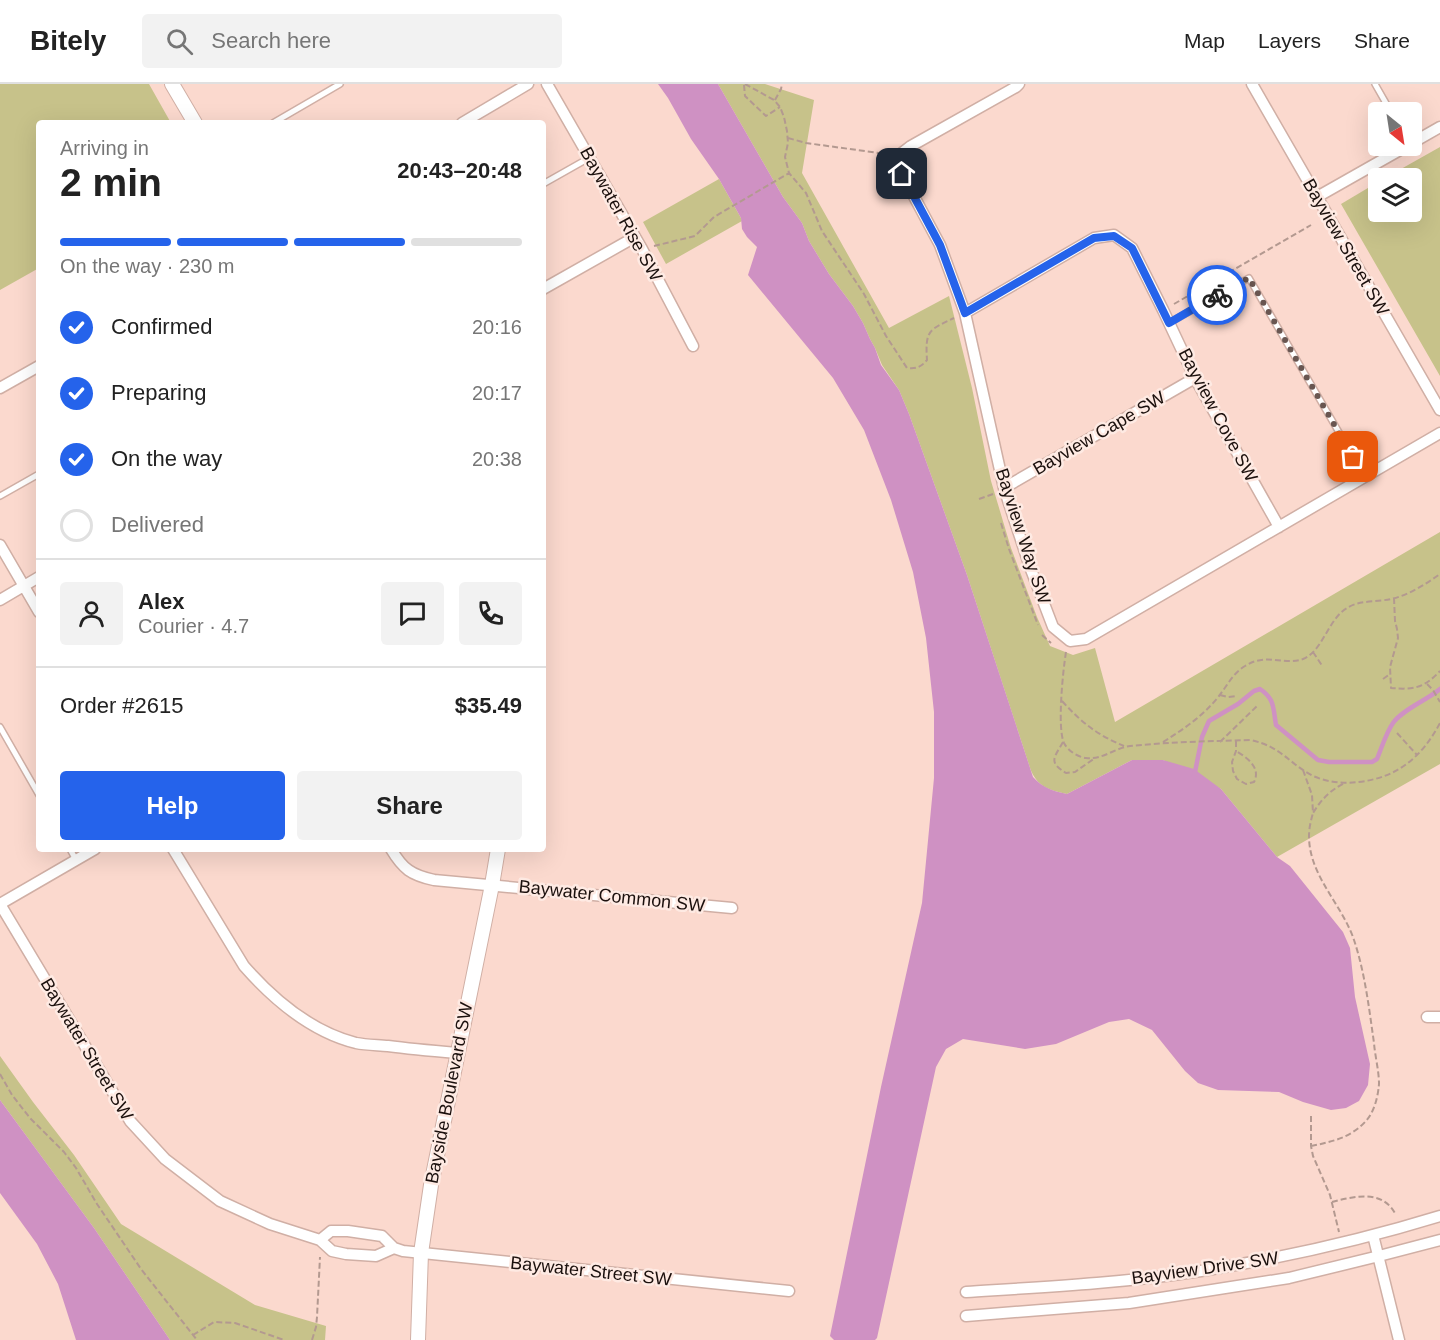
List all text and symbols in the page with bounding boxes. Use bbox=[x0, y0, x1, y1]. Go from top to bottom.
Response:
search box bbox=[142, 14, 562, 68]
text: Bitely bbox=[30, 25, 106, 56]
icon: search bbox=[163, 25, 196, 58]
text: Search here bbox=[211, 28, 331, 53]
text: Map bbox=[1184, 29, 1225, 52]
text: Layers bbox=[1258, 29, 1321, 52]
text: Share bbox=[1354, 29, 1410, 52]
north arrow bbox=[1368, 102, 1422, 156]
map controls bbox=[1368, 102, 1422, 222]
text: Arriving in bbox=[60, 137, 149, 159]
street label: Baywater Rise SW bbox=[576, 144, 666, 284]
pin bbox=[876, 148, 927, 199]
icon: home bbox=[885, 157, 918, 190]
text: 20:43–20:48 bbox=[397, 158, 522, 183]
text: 2 min bbox=[60, 161, 162, 204]
button: layers bbox=[1368, 168, 1422, 222]
street label: Bayview Street SW bbox=[1299, 175, 1393, 319]
text: On the way · 230 m bbox=[60, 255, 235, 277]
courier bbox=[1187, 265, 1247, 325]
icon: bike bbox=[1201, 279, 1234, 312]
icon: check bbox=[60, 311, 93, 344]
text: Confirmed bbox=[111, 314, 212, 339]
text: 20:16 bbox=[472, 316, 522, 338]
street label: Bayview Cove SW bbox=[1174, 345, 1262, 485]
icon: check bbox=[60, 377, 93, 410]
text: Preparing bbox=[111, 380, 206, 405]
text: 20:17 bbox=[472, 382, 522, 404]
street label: Bayview Cape SW bbox=[1029, 387, 1169, 479]
pin bbox=[1327, 431, 1378, 482]
icon: bag bbox=[1336, 440, 1369, 473]
icon: check bbox=[60, 443, 93, 476]
text: On the way bbox=[111, 446, 222, 471]
text: 20:38 bbox=[472, 448, 522, 470]
street label: Bayview Way SW bbox=[992, 466, 1054, 606]
text: Delivered bbox=[111, 512, 204, 537]
button: person bbox=[60, 582, 123, 645]
button: chat bbox=[381, 582, 444, 645]
button: phone bbox=[459, 582, 522, 645]
text: Alex bbox=[138, 589, 184, 614]
text: Courier · 4.7 bbox=[138, 615, 249, 637]
text: Order #2615 bbox=[60, 693, 184, 718]
text: $35.49 bbox=[455, 693, 522, 718]
button: Help bbox=[60, 771, 285, 840]
button: Share bbox=[297, 771, 522, 840]
street label: Baywater Common SW bbox=[518, 876, 706, 916]
street label: Baywater Street SW bbox=[37, 974, 137, 1124]
street label: Bayside Boulevard SW bbox=[422, 1001, 476, 1185]
street label: Bayview Drive SW bbox=[1130, 1248, 1280, 1288]
street label: Baywater Street SW bbox=[509, 1253, 673, 1289]

